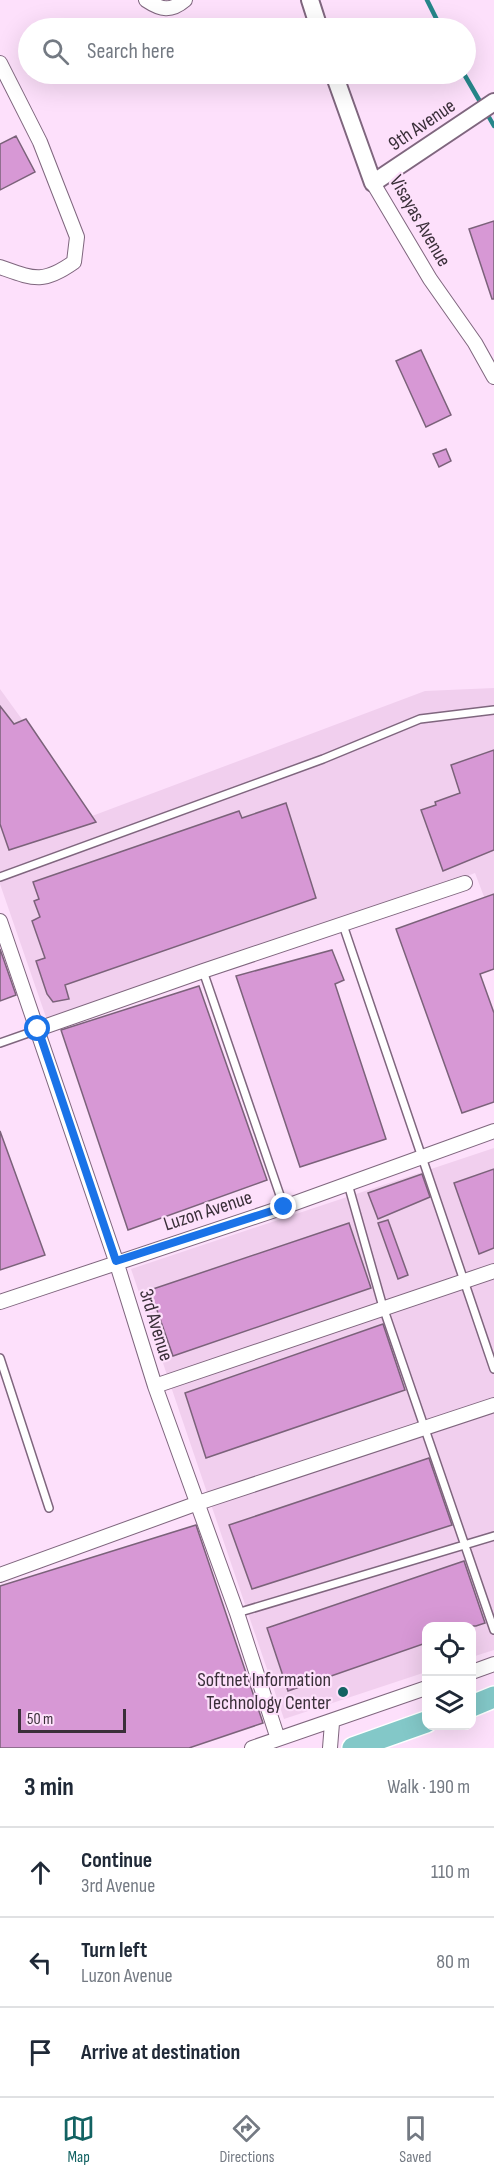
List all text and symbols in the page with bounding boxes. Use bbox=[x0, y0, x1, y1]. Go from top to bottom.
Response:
search box bbox=[18, 18, 476, 84]
icon: search bbox=[39, 35, 72, 68]
text: Search here bbox=[87, 38, 174, 65]
street label: 9th Avenue bbox=[384, 94, 460, 156]
street label: Visayas Avenue bbox=[384, 171, 456, 271]
route start bbox=[24, 1015, 50, 1041]
street label: Luzon Avenue bbox=[161, 1185, 255, 1237]
route end bbox=[270, 1193, 296, 1219]
street label: 3rd Avenue bbox=[134, 1286, 178, 1364]
map controls bbox=[422, 1622, 476, 1730]
button: locate bbox=[422, 1622, 476, 1676]
place label: Softnet Information Technology Center bbox=[197, 1668, 331, 1715]
button: layers bbox=[422, 1676, 476, 1730]
marker: Softnet Information Technology Center bbox=[336, 1685, 350, 1699]
scale bar bbox=[18, 1706, 126, 1734]
text: 50 m bbox=[27, 1710, 53, 1729]
text: 3 min bbox=[24, 1772, 74, 1803]
text: Walk · 190 m bbox=[387, 1775, 470, 1799]
text: Continue bbox=[81, 1847, 152, 1874]
icon: ahead bbox=[24, 1856, 57, 1889]
text: 110 m bbox=[431, 1860, 470, 1884]
text: 3rd Avenue bbox=[81, 1874, 155, 1898]
text: Turn left bbox=[81, 1937, 147, 1964]
icon: left bbox=[24, 1946, 57, 1979]
text: 80 m bbox=[436, 1950, 470, 1974]
text: Luzon Avenue bbox=[81, 1964, 173, 1988]
icon: arrive bbox=[24, 2036, 57, 2069]
text: Arrive at destination bbox=[81, 2039, 240, 2066]
tab: Map bbox=[62, 2112, 95, 2167]
tab: Directions bbox=[219, 2112, 275, 2167]
tab: Saved bbox=[399, 2112, 432, 2167]

